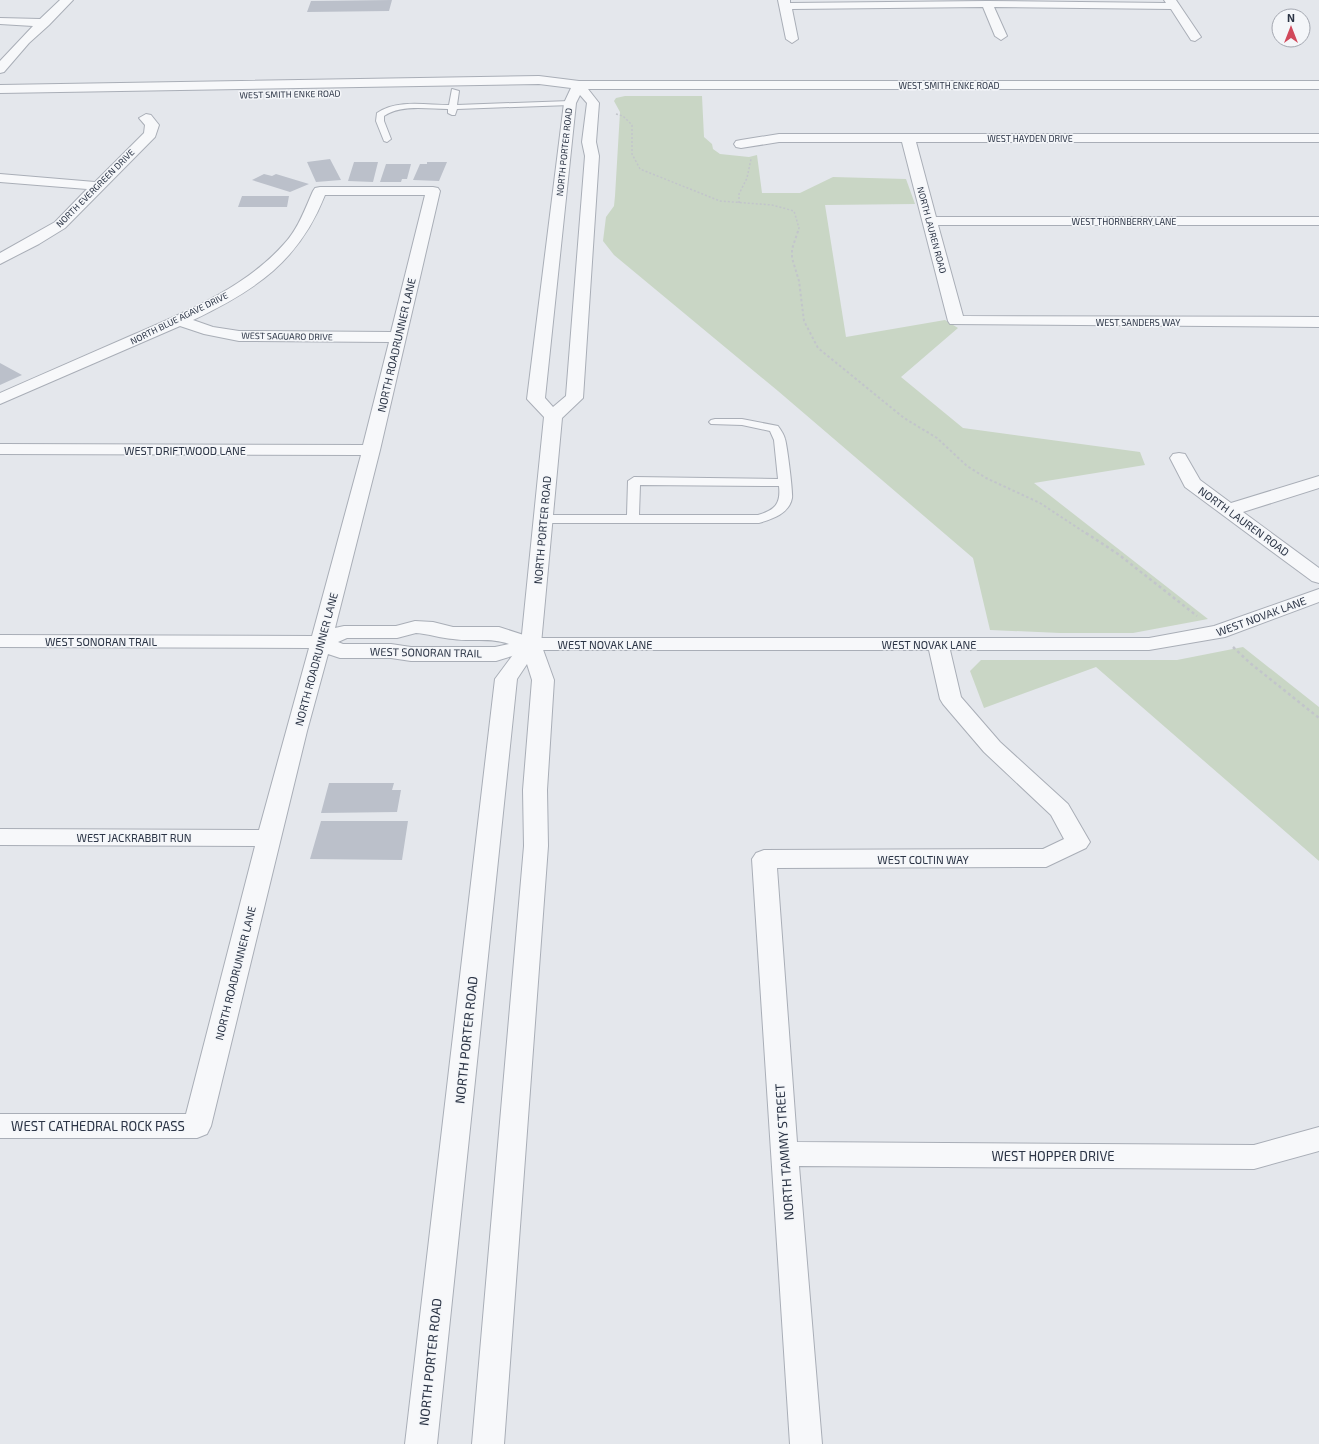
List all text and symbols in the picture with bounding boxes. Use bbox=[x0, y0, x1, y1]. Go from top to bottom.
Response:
north arrow bbox=[1271, 8, 1311, 48]
text: N bbox=[1287, 11, 1295, 24]
street label: WEST SMITH ENKE ROAD bbox=[899, 80, 1000, 91]
street label: WEST SMITH ENKE ROAD bbox=[239, 88, 341, 100]
street label: NORTH PORTER ROAD bbox=[554, 107, 574, 197]
street label: WEST HAYDEN DRIVE bbox=[987, 133, 1073, 144]
street label: NORTH EVERGREEN DRIVE bbox=[54, 147, 136, 229]
street label: NORTH LAUREN ROAD bbox=[915, 185, 949, 275]
street label: WEST THORNBERRY LANE bbox=[1072, 216, 1176, 227]
street label: NORTH ROADRUNNER LANE bbox=[374, 276, 418, 414]
street label: NORTH BLUE AGAVE DRIVE bbox=[128, 290, 230, 346]
street label: WEST SANDERS WAY bbox=[1096, 317, 1181, 328]
street label: WEST SAGUARO DRIVE bbox=[241, 330, 333, 342]
street label: WEST DRIFTWOOD LANE bbox=[124, 444, 246, 457]
street label: NORTH PORTER ROAD bbox=[531, 475, 553, 585]
street label: NORTH LAUREN ROAD bbox=[1196, 484, 1292, 558]
street label: NORTH ROADRUNNER LANE bbox=[292, 591, 340, 727]
street label: WEST NOVAK LANE bbox=[1214, 594, 1308, 638]
street label: WEST SONORAN TRAIL bbox=[45, 635, 157, 648]
street label: WEST NOVAK LANE bbox=[558, 638, 652, 651]
street label: WEST NOVAK LANE bbox=[882, 638, 976, 651]
street label: WEST SONORAN TRAIL bbox=[370, 645, 483, 659]
street label: WEST JACKRABBIT RUN bbox=[76, 831, 192, 844]
street label: WEST COLTIN WAY bbox=[877, 853, 969, 866]
street label: NORTH ROADRUNNER LANE bbox=[212, 905, 258, 1041]
street label: NORTH PORTER ROAD bbox=[451, 975, 481, 1105]
street label: NORTH TAMMY STREET bbox=[771, 1083, 797, 1221]
street label: WEST CATHEDRAL ROCK PASS bbox=[11, 1118, 185, 1134]
street label: WEST HOPPER DRIVE bbox=[991, 1148, 1115, 1164]
street label: NORTH PORTER ROAD bbox=[415, 1297, 445, 1427]

